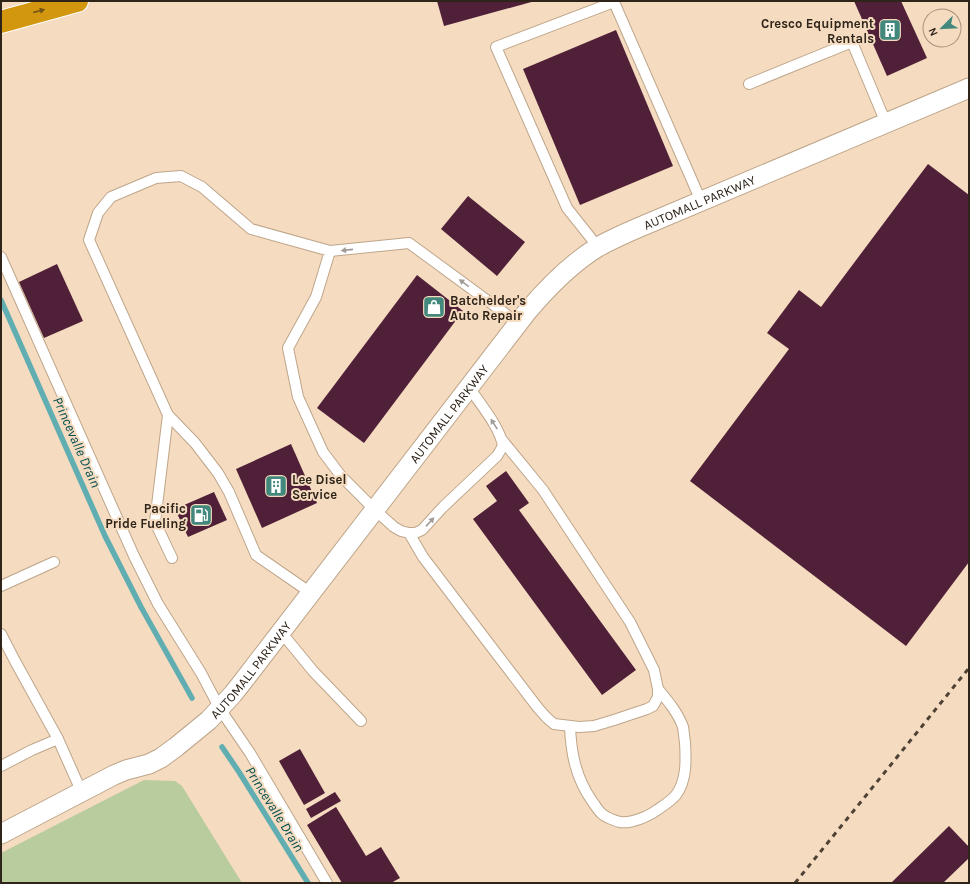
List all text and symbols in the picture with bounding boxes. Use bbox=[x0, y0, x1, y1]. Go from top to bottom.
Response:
one-way arrow bbox=[32, 8, 45, 14]
north arrow bbox=[922, 8, 962, 48]
place label: Cresco Equipment Rentals bbox=[761, 16, 874, 46]
building icon: Cresco Equipment Rentals bbox=[877, 17, 903, 43]
text: N bbox=[926, 26, 941, 38]
street label: AUTOMALL PARKWAY bbox=[641, 172, 758, 233]
one-way arrow bbox=[341, 246, 353, 253]
one-way arrow bbox=[459, 280, 469, 288]
place label: Batchelder's Auto Repair bbox=[450, 293, 526, 323]
shop icon: Batchelder's Auto Repair bbox=[421, 294, 447, 320]
street label: AUTOMALL PARKWAY bbox=[407, 362, 492, 466]
water label: Princevalle Drain bbox=[49, 394, 104, 490]
one-way arrow bbox=[490, 419, 498, 429]
place label: Lee Disel Service bbox=[292, 472, 346, 502]
building icon: Lee Disel Service bbox=[263, 473, 289, 499]
place label: Pacific Pride Fueling bbox=[105, 501, 186, 531]
fuel station icon: Pacific Pride Fueling bbox=[188, 502, 214, 528]
one-way arrow bbox=[425, 517, 435, 527]
street label: AUTOMALL PARKWAY bbox=[207, 619, 294, 722]
water label: Princevalle Drain bbox=[242, 763, 308, 855]

